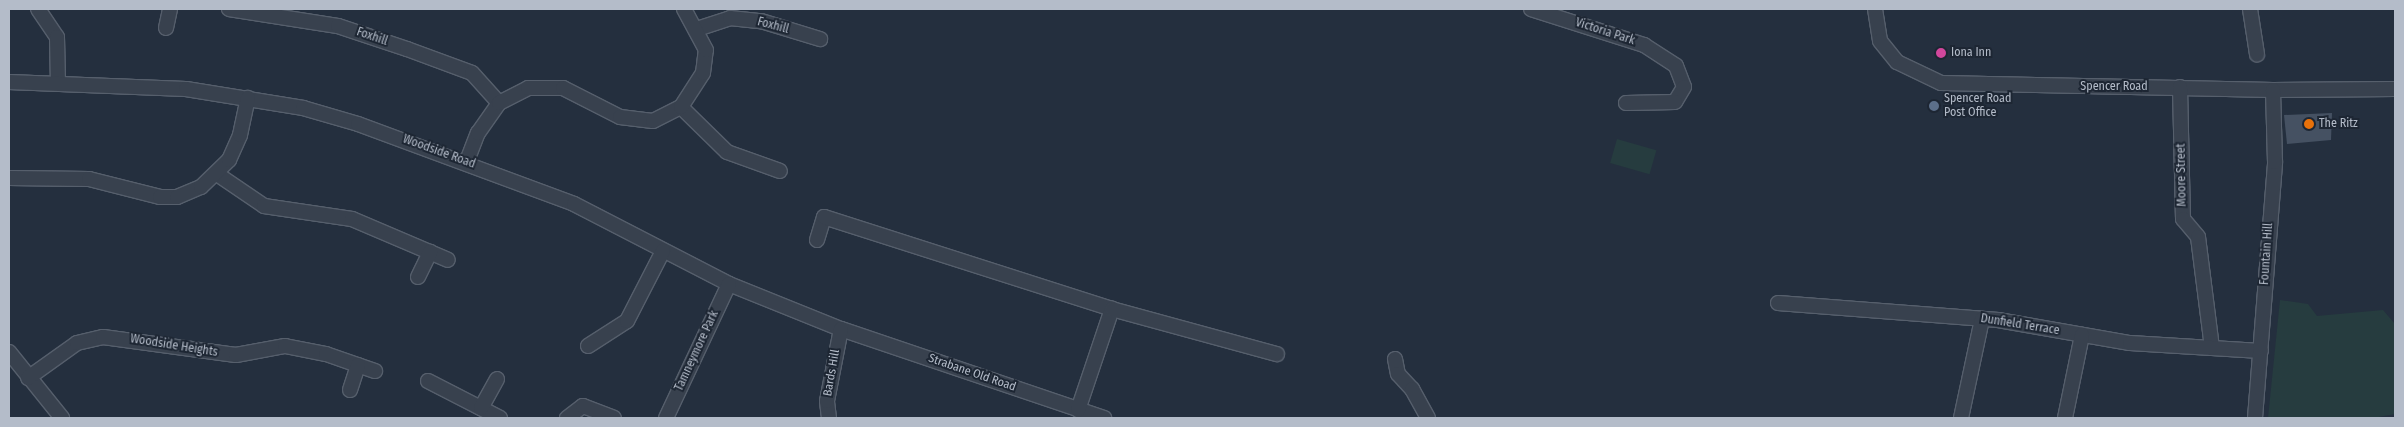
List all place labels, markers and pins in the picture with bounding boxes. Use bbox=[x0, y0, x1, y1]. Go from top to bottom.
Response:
place label: Iona Inn bbox=[1951, 46, 1991, 60]
marker: Iona Inn bbox=[1935, 47, 1947, 59]
place label: Spencer Road Post Office bbox=[1944, 92, 2011, 120]
marker: Spencer Road Post Office bbox=[1928, 100, 1940, 112]
place label: The Ritz bbox=[2319, 117, 2358, 131]
marker: The Ritz bbox=[2303, 118, 2315, 130]

